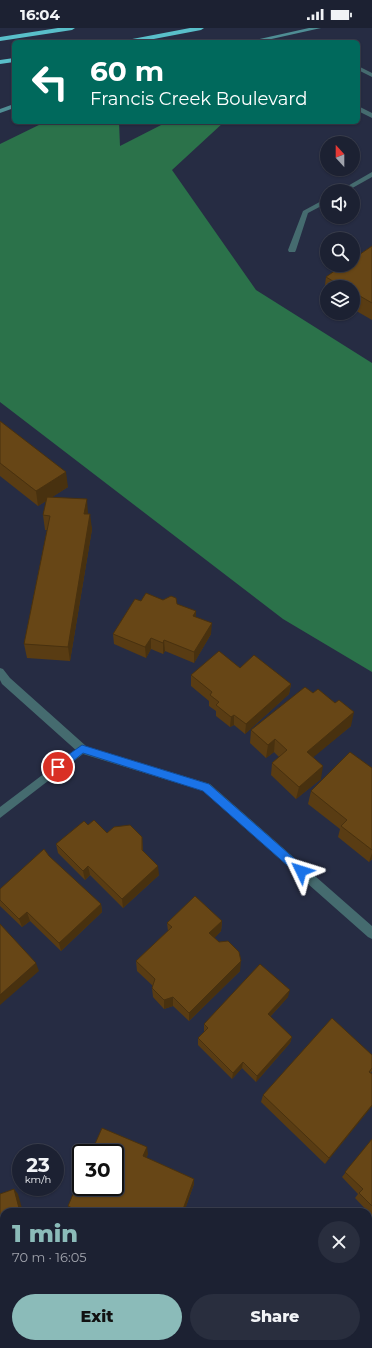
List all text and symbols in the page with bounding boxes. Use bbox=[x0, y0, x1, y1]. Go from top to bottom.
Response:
text: 16:04 bbox=[20, 5, 60, 24]
text: 60 m bbox=[90, 54, 164, 88]
icon: left bbox=[24, 56, 76, 108]
text: Francis Creek Boulevard bbox=[90, 88, 308, 110]
north arrow bbox=[320, 136, 360, 176]
map controls bbox=[320, 136, 360, 320]
button: sound bbox=[320, 184, 360, 224]
button: search bbox=[320, 232, 360, 272]
button: layers bbox=[320, 280, 360, 320]
pin bbox=[41, 750, 75, 784]
icon: arrive bbox=[47, 756, 69, 778]
position arrow bbox=[280, 850, 322, 892]
speed limit sign: 30 bbox=[72, 1144, 124, 1196]
text: 23 bbox=[26, 1153, 50, 1177]
text: km/h bbox=[25, 1173, 51, 1186]
text: 1 min bbox=[12, 1219, 78, 1248]
button: close bbox=[318, 1221, 360, 1263]
text: 70 m · 16:05 bbox=[12, 1249, 87, 1265]
button: Exit bbox=[12, 1294, 182, 1340]
button: Share bbox=[190, 1294, 360, 1340]

